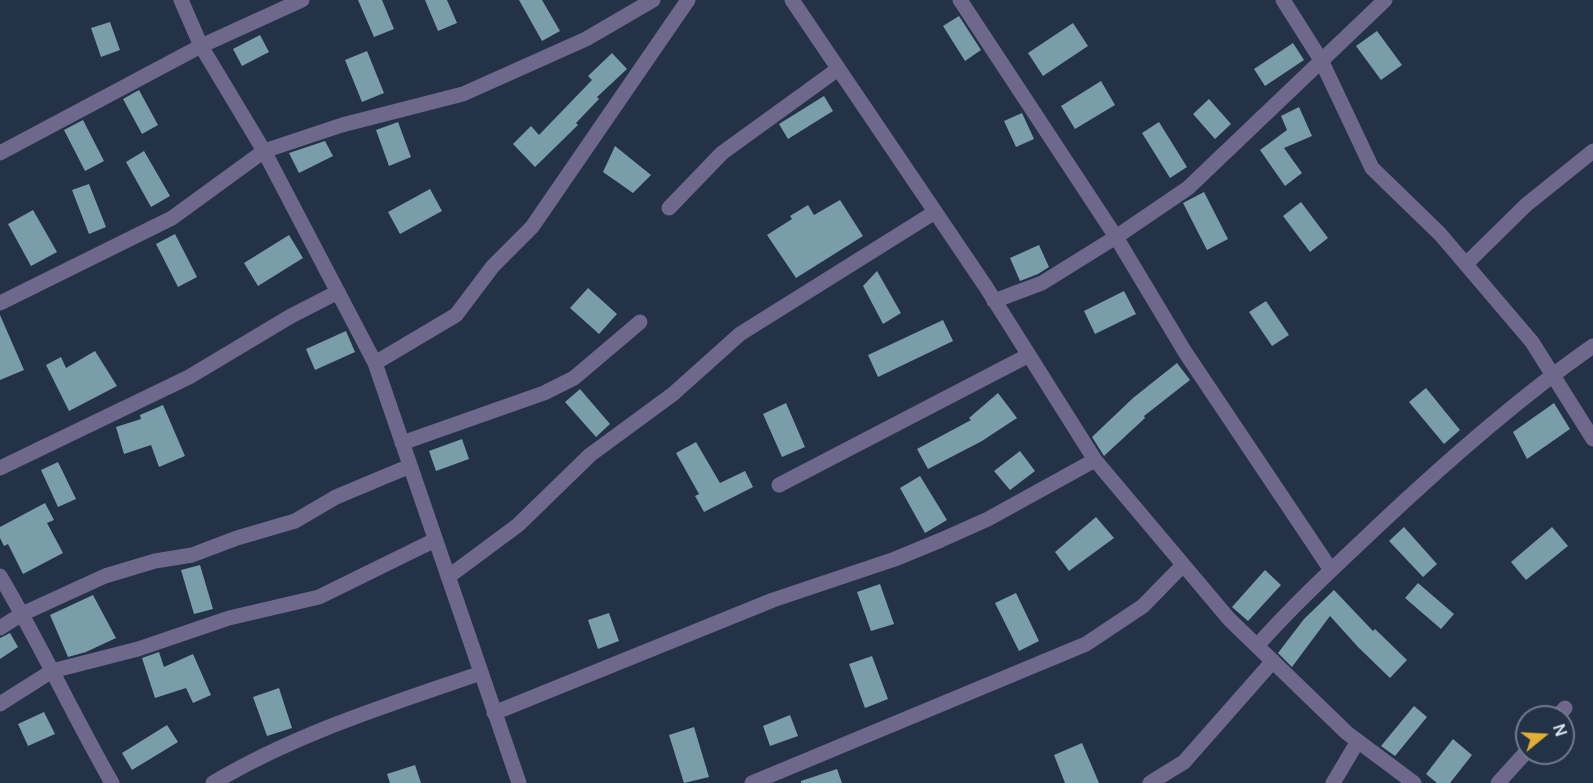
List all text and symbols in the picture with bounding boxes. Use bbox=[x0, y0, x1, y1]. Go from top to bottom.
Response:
north arrow bbox=[1515, 705, 1575, 765]
text: N bbox=[1548, 721, 1572, 739]

